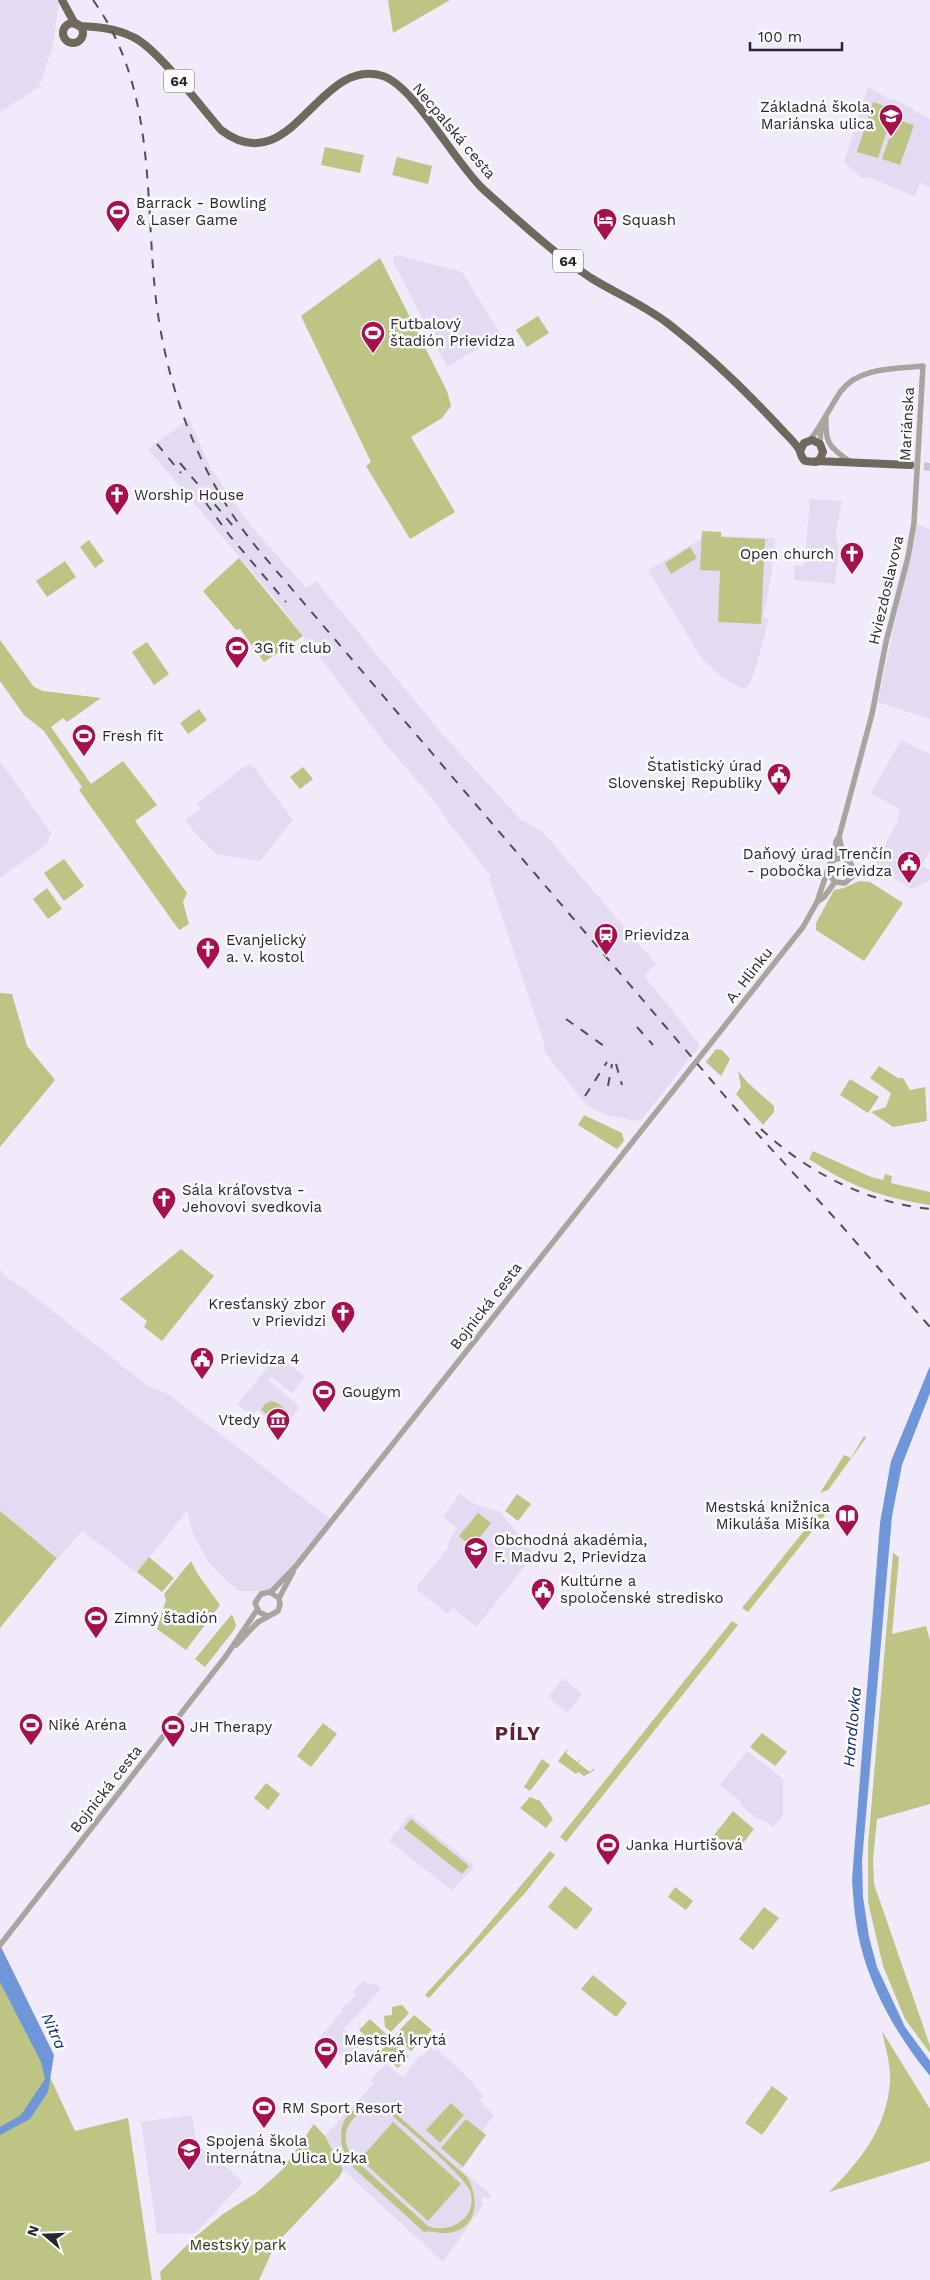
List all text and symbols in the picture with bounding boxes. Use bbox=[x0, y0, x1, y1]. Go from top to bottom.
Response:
scale bar bbox=[750, 20, 842, 52]
text: 100 m bbox=[758, 28, 802, 46]
road number: 64 bbox=[164, 70, 194, 92]
street label: Necpalská cesta bbox=[409, 79, 500, 183]
place label: Základná škola, Mariánska ulica bbox=[760, 98, 875, 133]
school or university icon: Základná škola, Mariánska ulica bbox=[878, 103, 904, 137]
place label: Barrack - Bowling & Laser Game bbox=[136, 194, 266, 229]
sports icon: Barrack - Bowling & Laser Game bbox=[105, 199, 131, 233]
hotel icon: Squash bbox=[592, 207, 618, 241]
place label: Squash bbox=[622, 211, 676, 229]
road number: 64 bbox=[553, 250, 583, 272]
place label: Futbalový štadión Prievidza bbox=[390, 315, 515, 350]
sports icon: Futbalový štadión Prievidza bbox=[360, 320, 386, 354]
street label: Mariánska bbox=[896, 386, 918, 461]
church icon: Worship House bbox=[104, 482, 130, 516]
place label: Worship House bbox=[134, 486, 244, 504]
street label: Hviezdoslavova bbox=[865, 533, 907, 646]
church icon: Open church bbox=[839, 541, 865, 575]
place label: Open church bbox=[740, 545, 834, 563]
sports icon: 3G fit club bbox=[224, 635, 250, 669]
place label: 3G fit club bbox=[254, 639, 331, 657]
sports icon: Fresh fit bbox=[71, 723, 97, 757]
place label: Fresh fit bbox=[102, 727, 164, 745]
place label: Štatistický úrad Slovenskej Republiky bbox=[608, 756, 762, 792]
public building icon: Štatistický úrad Slovenskej Republiky bbox=[766, 762, 792, 796]
place label: Daňový úrad Trenčín - pobočka Prievidza bbox=[743, 845, 893, 880]
public building icon: Daňový úrad Trenčín - pobočka Prievidza bbox=[896, 850, 922, 884]
station icon: Prievidza bbox=[593, 922, 619, 956]
place label: Prievidza bbox=[624, 926, 690, 944]
place label: Evanjelický a. v. kostol bbox=[226, 931, 307, 966]
church icon: Evanjelický a. v. kostol bbox=[195, 936, 221, 970]
street label: A. Hlinku bbox=[722, 944, 776, 1006]
place label: Sála kráľovstva - Jehovovi svedkovia bbox=[182, 1181, 323, 1216]
church icon: Sála kráľovstva - Jehovovi svedkovia bbox=[151, 1186, 177, 1220]
street label: Bojnická cesta bbox=[446, 1258, 526, 1353]
place label: Kresťanský zbor v Prievidzi bbox=[208, 1295, 326, 1330]
church icon: Kresťanský zbor v Prievidzi bbox=[330, 1300, 356, 1334]
public building icon: Prievidza 4 bbox=[189, 1346, 215, 1380]
place label: Prievidza 4 bbox=[220, 1350, 299, 1368]
sports icon: Gougym bbox=[311, 1379, 337, 1413]
place label: Gougym bbox=[342, 1383, 401, 1401]
museum icon: Vtedy bbox=[265, 1407, 291, 1441]
place label: Vtedy bbox=[218, 1411, 260, 1429]
place label: Mestská knižnica Mikuláša Mišíka bbox=[705, 1498, 831, 1533]
library icon: Mestská knižnica Mikuláša Mišíka bbox=[834, 1503, 860, 1537]
place label: Obchodná akadémia, F. Madvu 2, Prievidza bbox=[494, 1531, 647, 1566]
school or university icon: Obchodná akadémia, F. Madvu 2, Prievidza bbox=[463, 1536, 489, 1570]
place label: Kultúrne a spoločenské stredisko bbox=[560, 1572, 723, 1607]
public building icon: Kultúrne a spoločenské stredisko bbox=[530, 1577, 556, 1611]
sports icon: Zimný štadión bbox=[83, 1605, 109, 1639]
place label: Zimný štadión bbox=[114, 1609, 218, 1627]
water label: Handlovka bbox=[839, 1686, 865, 1768]
sports icon: Niké Aréna bbox=[18, 1712, 44, 1746]
sports icon: JH Therapy bbox=[160, 1714, 186, 1748]
place label: Niké Aréna bbox=[48, 1716, 127, 1734]
place label: JH Therapy bbox=[190, 1718, 272, 1736]
district label: PÍLY bbox=[495, 1721, 541, 1745]
street label: Bojnická cesta bbox=[66, 1741, 146, 1836]
sports icon: Janka Hurtišová bbox=[595, 1832, 621, 1866]
place label: Janka Hurtišová bbox=[626, 1836, 743, 1854]
water label: Nitra bbox=[38, 2010, 70, 2052]
place label: Mestská krytá plaváreň bbox=[344, 2031, 447, 2066]
sports icon: Mestská krytá plaváreň bbox=[313, 2036, 339, 2070]
sports icon: RM Sport Resort bbox=[251, 2095, 277, 2129]
place label: RM Sport Resort bbox=[282, 2099, 403, 2117]
place label: Spojená škola internátna, Ulica Úzka bbox=[206, 2132, 368, 2167]
school or university icon: Spojená škola internátna, Ulica Úzka bbox=[176, 2137, 202, 2171]
north arrow bbox=[20, 2210, 70, 2260]
text: N bbox=[23, 2223, 42, 2238]
park label: Mestský park bbox=[190, 2236, 287, 2254]

